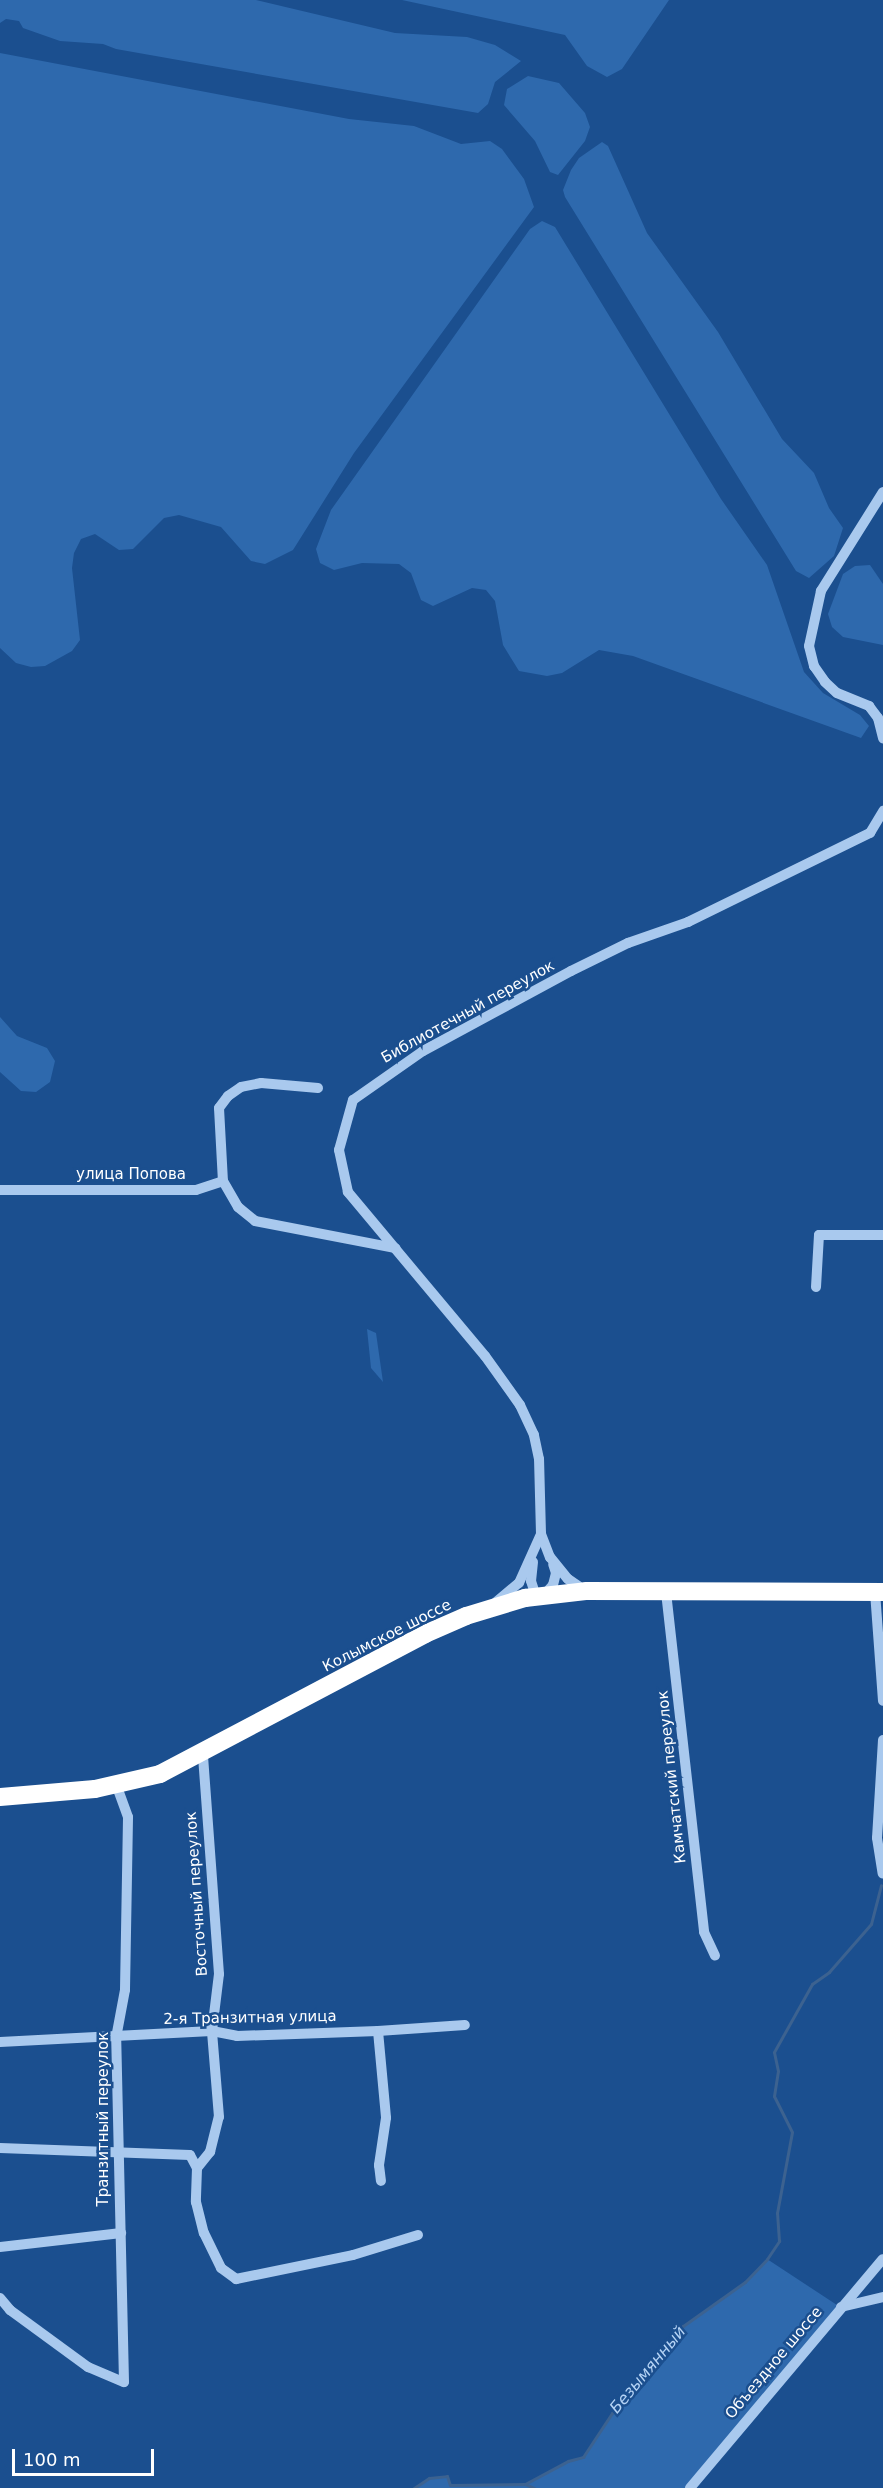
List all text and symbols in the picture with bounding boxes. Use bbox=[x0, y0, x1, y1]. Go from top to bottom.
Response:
street label: Библиотечный переулок bbox=[378, 957, 558, 1067]
street label: улица Попова bbox=[76, 1166, 186, 1184]
street label: Колымское шоссе bbox=[320, 1596, 454, 1676]
street label: Камчатский переулок bbox=[654, 1690, 690, 1864]
street label: Восточный переулок bbox=[182, 1811, 212, 1977]
street label: 2-я Транзитная улица bbox=[163, 2007, 337, 2029]
street label: Транзитный переулок bbox=[95, 2032, 113, 2206]
street label: Объездное шоссе bbox=[722, 2303, 826, 2423]
water label: Безымянный bbox=[606, 2323, 690, 2417]
scale bar bbox=[15, 2437, 158, 2475]
text: 100 m bbox=[23, 2449, 81, 2470]

